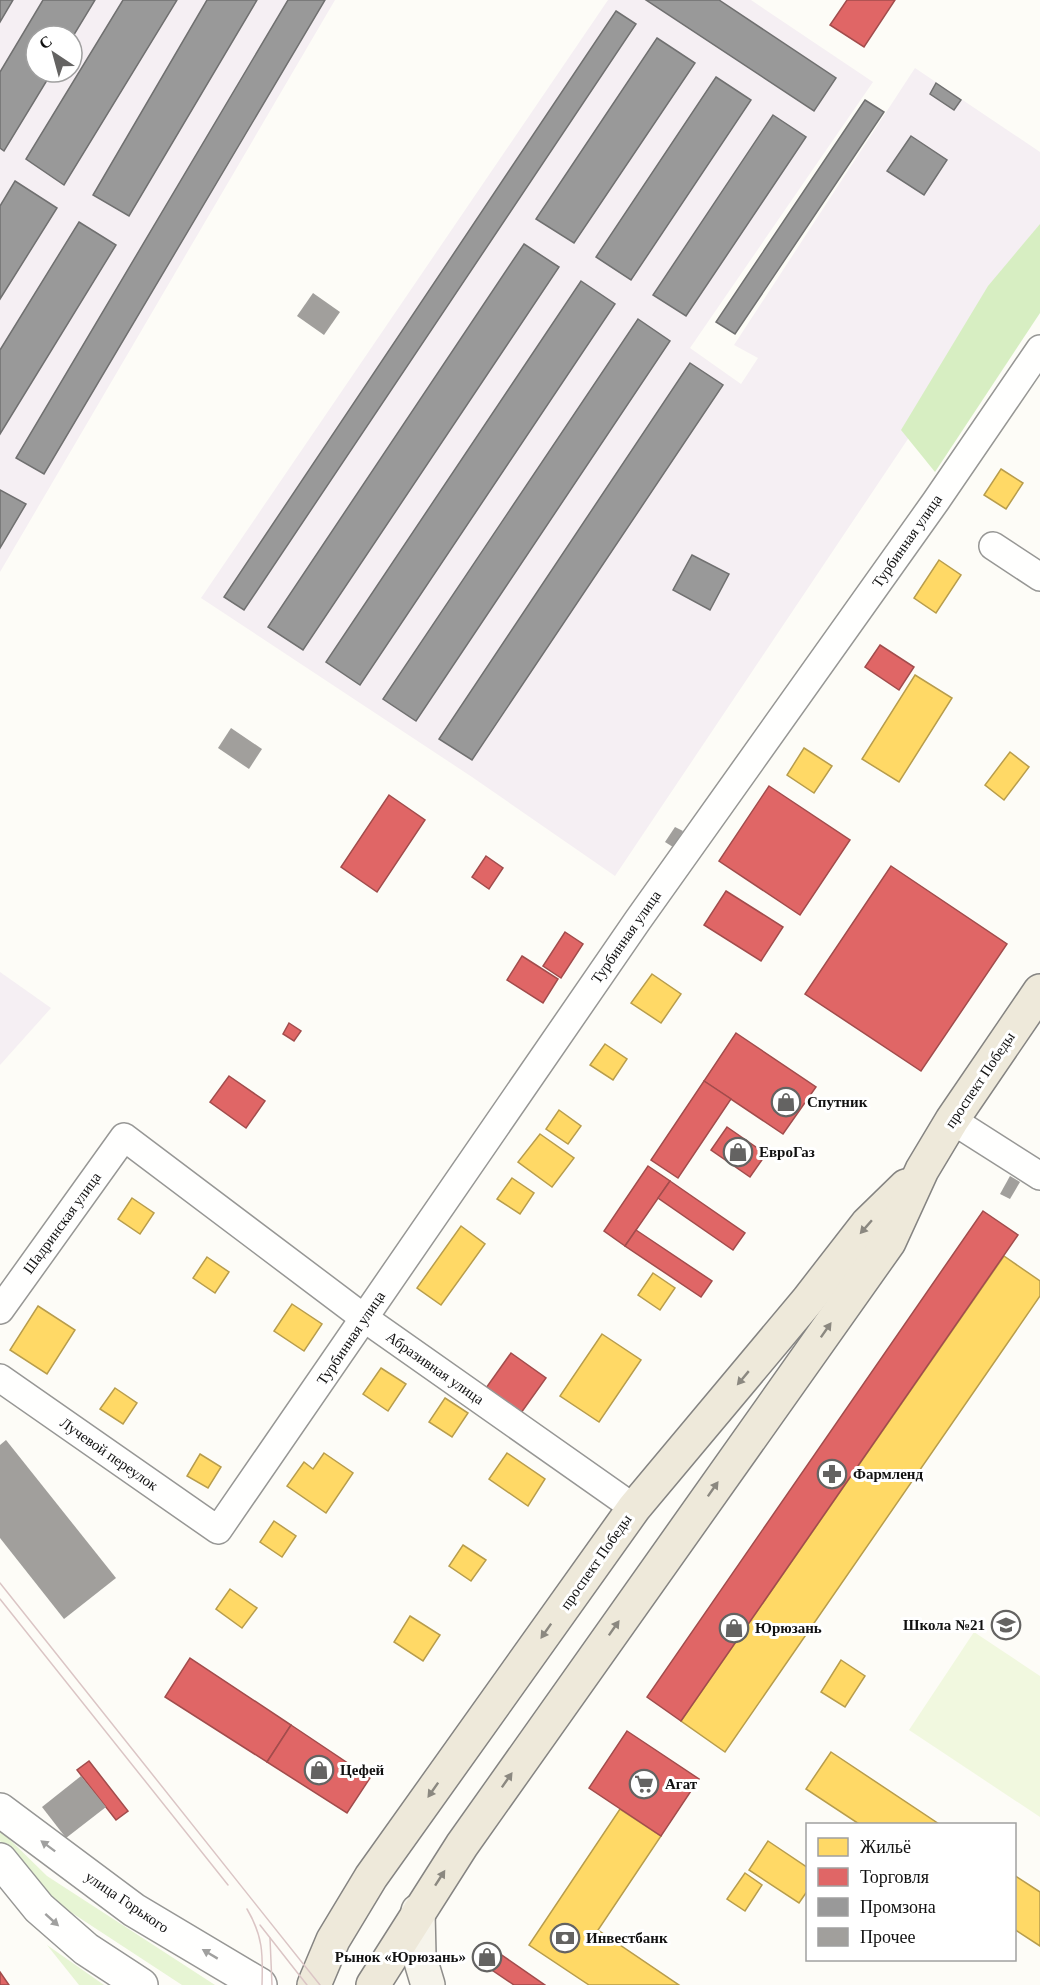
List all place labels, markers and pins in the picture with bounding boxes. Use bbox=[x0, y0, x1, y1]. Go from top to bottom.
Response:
shop icon: Спутник bbox=[770, 1086, 802, 1118]
place label: Спутник bbox=[807, 1094, 868, 1110]
shop icon: ЕвроГаз bbox=[722, 1136, 754, 1168]
place label: ЕвроГаз bbox=[759, 1144, 815, 1160]
pharmacy icon: Фармленд bbox=[816, 1458, 848, 1490]
place label: Фармленд bbox=[853, 1466, 923, 1482]
school or university icon: Школа №21 bbox=[990, 1609, 1022, 1641]
shop icon: Юрюзань bbox=[718, 1612, 750, 1644]
place label: Школа №21 bbox=[903, 1617, 985, 1633]
place label: Юрюзань bbox=[755, 1620, 822, 1636]
shop icon: Цефей bbox=[303, 1754, 335, 1786]
place label: Цефей bbox=[340, 1762, 385, 1778]
supermarket icon: Агат bbox=[628, 1768, 660, 1800]
place label: Агат bbox=[665, 1776, 698, 1792]
bank icon: Инвестбанк bbox=[549, 1922, 581, 1954]
place label: Инвестбанк bbox=[586, 1930, 668, 1946]
shop icon: Рынок «Юрюзань» bbox=[471, 1941, 503, 1973]
place label: Рынок «Юрюзань» bbox=[335, 1949, 466, 1965]

